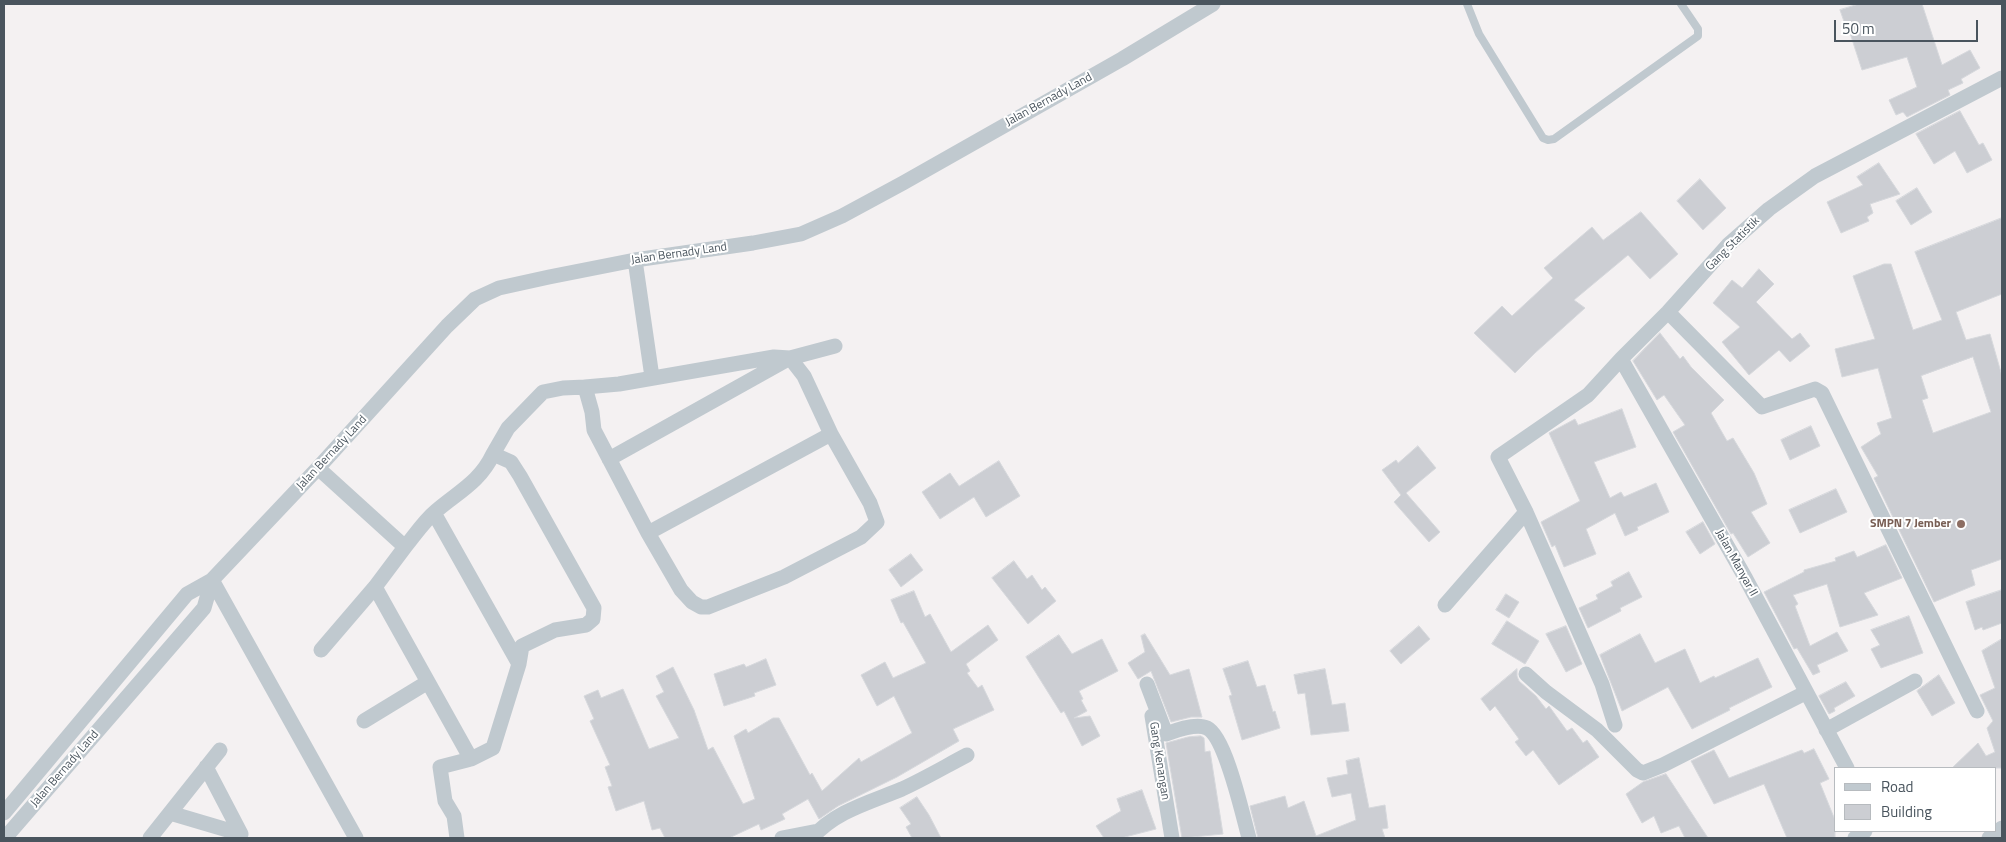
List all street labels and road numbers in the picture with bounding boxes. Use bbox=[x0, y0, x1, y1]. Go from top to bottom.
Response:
street label: Jalan Bernady Land bbox=[1003, 70, 1095, 130]
street label: Gang Statistik bbox=[1703, 214, 1763, 274]
street label: Jalan Bernady Land bbox=[630, 240, 728, 268]
street label: Jalan Bernady Land bbox=[294, 413, 370, 493]
street label: Jalan Manyar II bbox=[1712, 527, 1760, 599]
street label: Gang Kenangan bbox=[1146, 721, 1172, 801]
street label: Jalan Bernady Land bbox=[28, 728, 102, 810]

